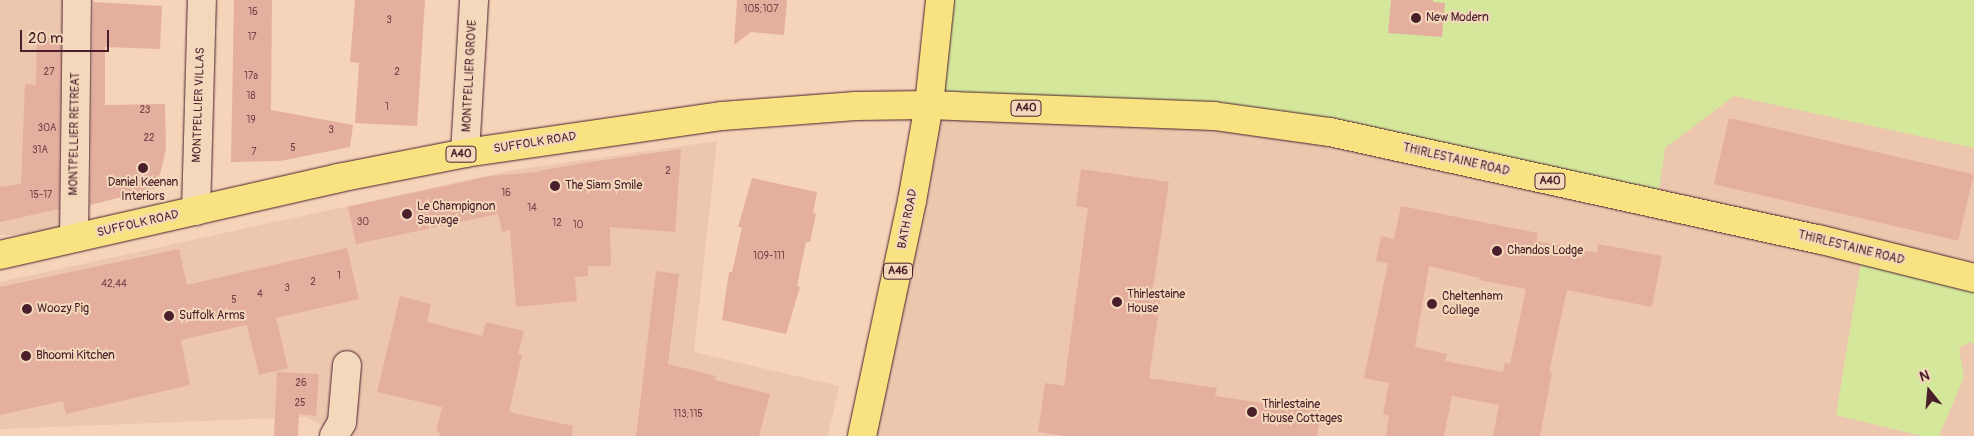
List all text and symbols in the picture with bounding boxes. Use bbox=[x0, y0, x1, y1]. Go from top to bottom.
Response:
house number: 105;107 bbox=[744, 4, 778, 16]
house number: 16 bbox=[248, 7, 258, 19]
place label: New Modern bbox=[1426, 11, 1489, 25]
marker: New Modern bbox=[1410, 12, 1422, 24]
house number: 3 bbox=[386, 15, 392, 27]
street label: MONTPELLIER GROVE bbox=[460, 19, 480, 133]
scale bar bbox=[22, 20, 111, 52]
text: 20 m bbox=[28, 29, 63, 48]
house number: 17 bbox=[247, 32, 257, 44]
street label: MONTPELLIER VILLAS bbox=[190, 47, 208, 163]
house number: 27 bbox=[44, 67, 54, 79]
house number: 2 bbox=[394, 67, 400, 79]
house number: 17a bbox=[244, 71, 258, 83]
street label: MONTPELLIER RETREAT bbox=[67, 72, 83, 196]
house number: 18 bbox=[247, 91, 255, 103]
road number: A40 bbox=[1010, 100, 1042, 116]
house number: 1 bbox=[385, 102, 389, 114]
house number: 23 bbox=[140, 105, 150, 117]
house number: 19 bbox=[246, 115, 256, 127]
house number: 30A bbox=[38, 123, 56, 135]
house number: 3 bbox=[328, 125, 334, 137]
street label: SUFFOLK ROAD bbox=[493, 129, 577, 157]
house number: 22 bbox=[143, 133, 155, 145]
street label: THIRLESTAINE ROAD bbox=[1401, 141, 1511, 179]
house number: 5 bbox=[290, 143, 296, 155]
house number: 31A bbox=[32, 145, 48, 157]
road number: A40 bbox=[445, 146, 477, 162]
house number: 7 bbox=[251, 147, 257, 159]
marker: Daniel Keenan Interiors bbox=[137, 162, 149, 174]
house number: 2 bbox=[665, 166, 671, 178]
road number: A40 bbox=[1534, 172, 1566, 190]
place label: Daniel Keenan Interiors bbox=[108, 176, 178, 204]
place label: The Siam Smile bbox=[565, 179, 642, 193]
marker: The Siam Smile bbox=[549, 180, 561, 192]
house number: 16 bbox=[501, 188, 511, 200]
street label: BATH ROAD bbox=[895, 188, 921, 250]
house number: 15-17 bbox=[30, 190, 52, 202]
place label: Le Champignon Sauvage bbox=[417, 200, 496, 228]
house number: 14 bbox=[527, 203, 537, 215]
street label: SUFFOLK ROAD bbox=[96, 208, 180, 240]
marker: Le Champignon Sauvage bbox=[401, 208, 413, 220]
house number: 30 bbox=[357, 217, 369, 229]
house number: 12 bbox=[552, 218, 562, 230]
house number: 10 bbox=[573, 220, 583, 232]
street label: THIRLESTAINE ROAD bbox=[1796, 228, 1906, 268]
place label: Chandos Lodge bbox=[1507, 244, 1583, 258]
marker: Chandos Lodge bbox=[1491, 245, 1503, 257]
house number: 109-111 bbox=[753, 251, 785, 263]
road number: A46 bbox=[883, 262, 913, 280]
house number: 1 bbox=[337, 271, 341, 283]
house number: 2 bbox=[310, 277, 316, 289]
house number: 42,44 bbox=[101, 279, 127, 291]
house number: 3 bbox=[284, 283, 290, 295]
place label: Thirlestaine House bbox=[1127, 288, 1185, 316]
house number: 4 bbox=[257, 289, 263, 301]
place label: Cheltenham College bbox=[1442, 290, 1503, 318]
house number: 5 bbox=[231, 295, 237, 307]
marker: Thirlestaine House bbox=[1111, 296, 1123, 308]
marker: Cheltenham College bbox=[1426, 298, 1438, 310]
place label: Woozy Pig bbox=[37, 302, 89, 316]
marker: Woozy Pig bbox=[21, 303, 33, 315]
place label: Suffolk Arms bbox=[179, 309, 245, 323]
marker: Suffolk Arms bbox=[163, 310, 175, 322]
place label: Bhoomi Kitchen bbox=[36, 349, 115, 363]
marker: Bhoomi Kitchen bbox=[20, 350, 32, 362]
north arrow bbox=[1904, 366, 1954, 416]
text: N bbox=[1917, 367, 1931, 386]
house number: 26 bbox=[295, 378, 307, 390]
house number: 25 bbox=[294, 398, 306, 410]
place label: Thirlestaine House Cottages bbox=[1262, 398, 1342, 426]
marker: Thirlestaine House Cottages bbox=[1246, 406, 1258, 418]
house number: 113;115 bbox=[673, 409, 703, 421]

